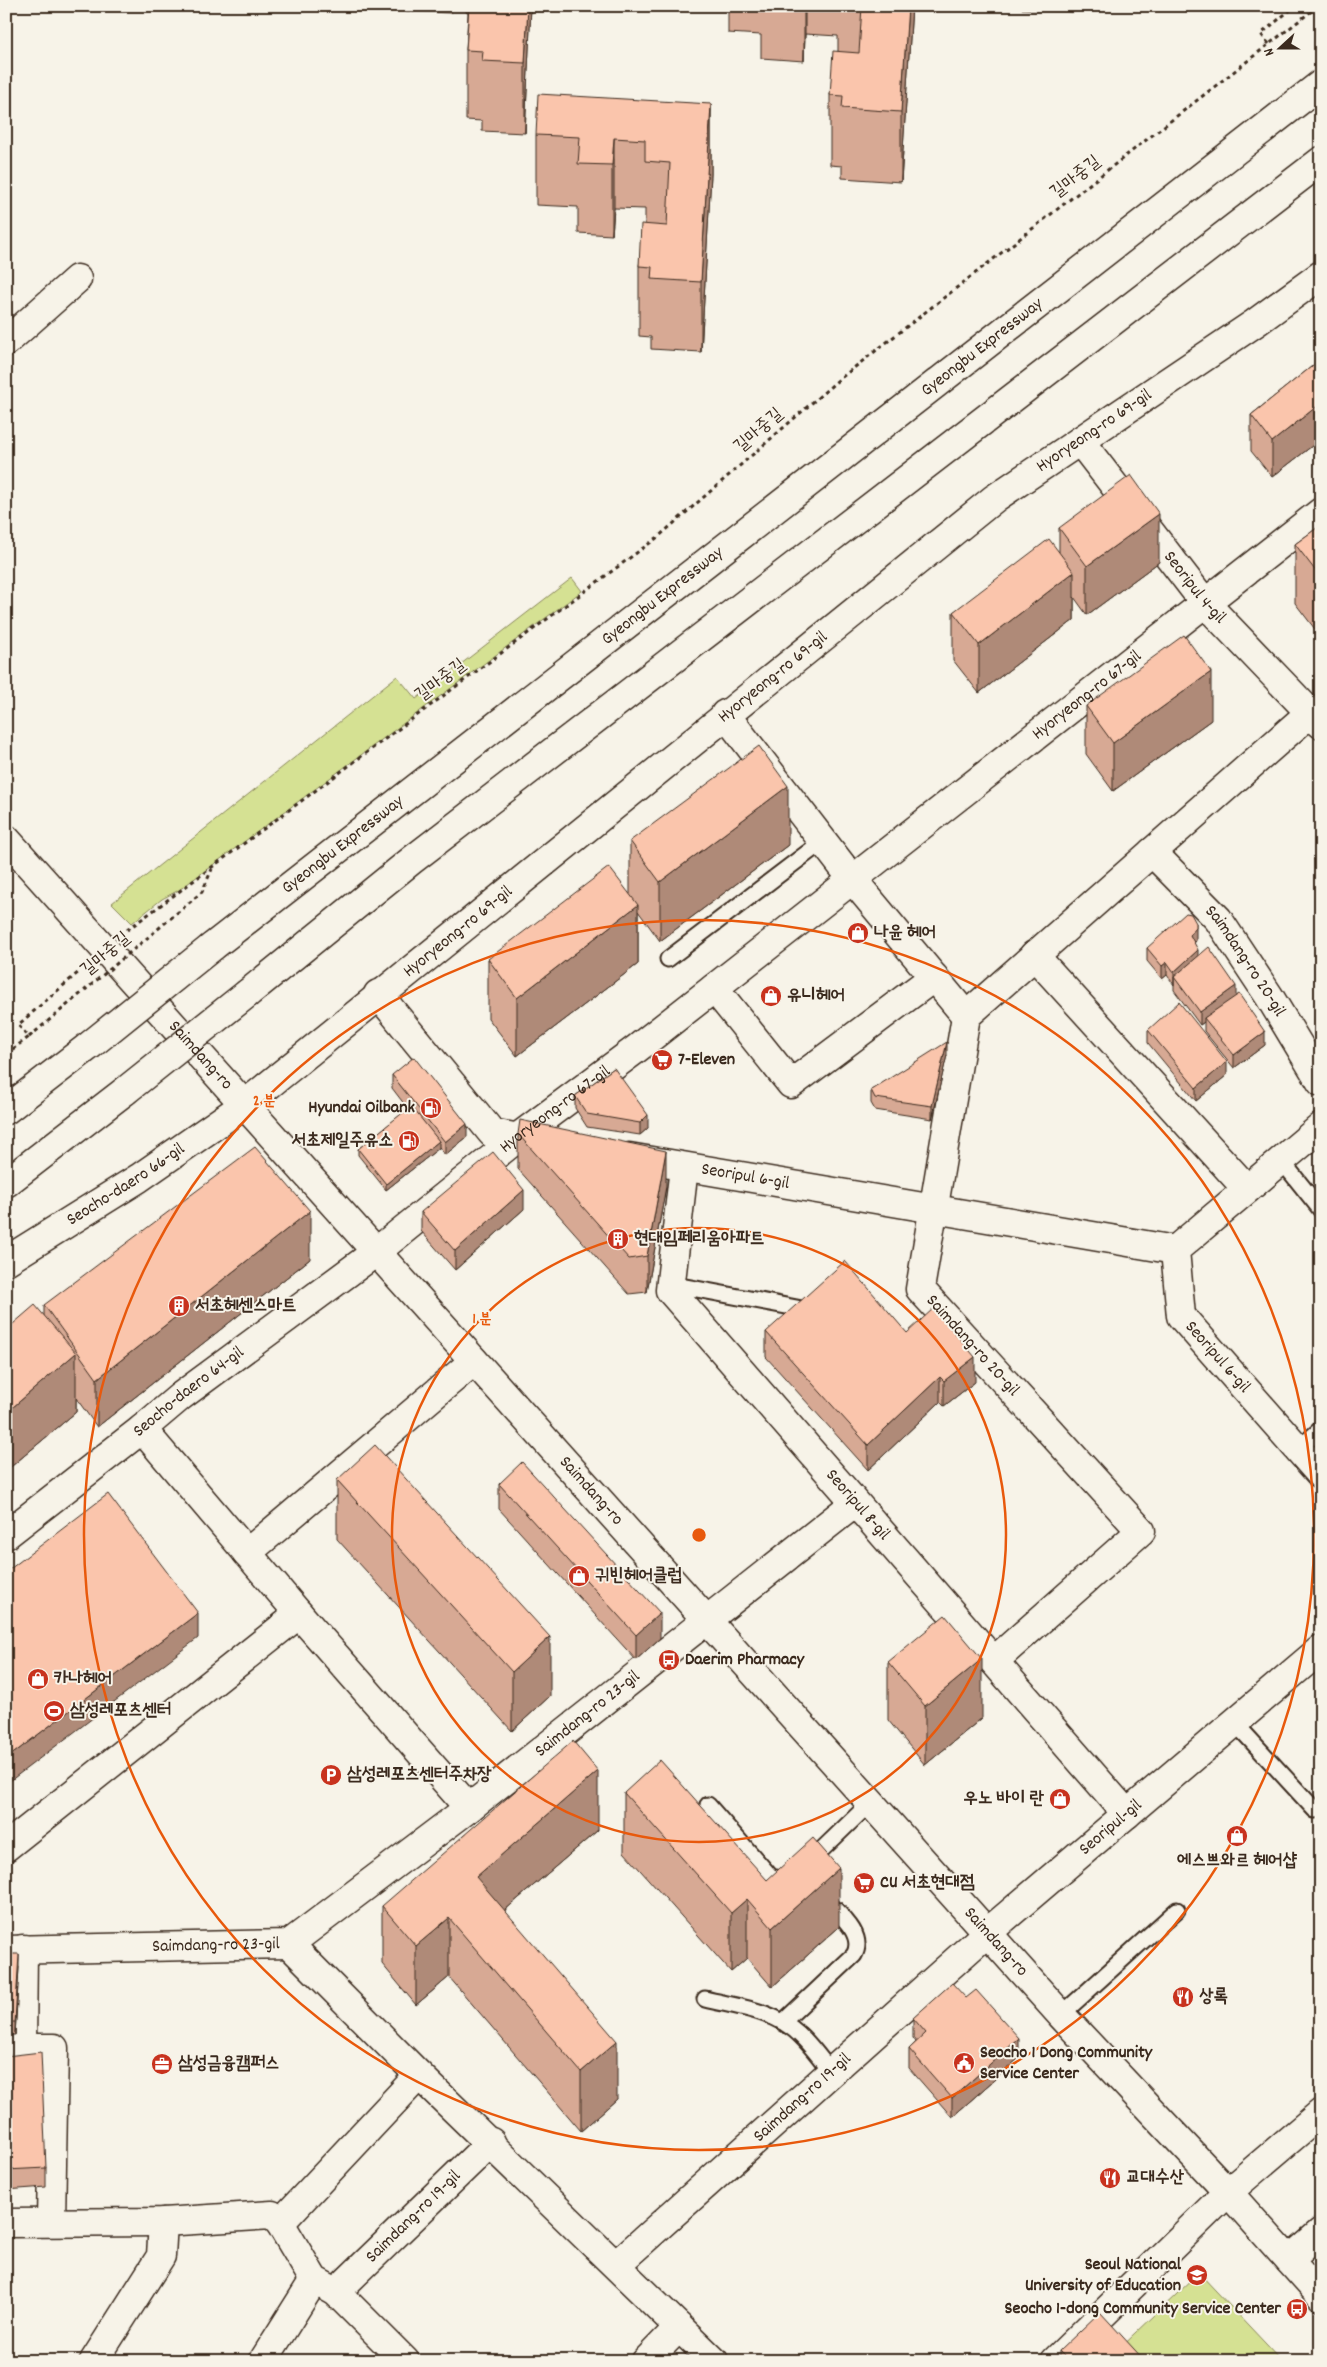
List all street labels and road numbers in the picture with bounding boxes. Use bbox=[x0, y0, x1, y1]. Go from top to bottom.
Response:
street label: 길마중길 bbox=[1045, 150, 1107, 206]
street label: Gyeongbu Expressway bbox=[916, 292, 1049, 403]
street label: Hyoryeong-ro 69-gil bbox=[1032, 383, 1158, 479]
street label: 길마중길 bbox=[729, 402, 789, 459]
street label: Gyeongbu Expressway bbox=[596, 540, 729, 652]
street label: Seoripul 4-gil bbox=[1157, 546, 1232, 630]
street label: Hyoryeong-ro 69-gil bbox=[713, 625, 834, 729]
street label: Hyoryeong-ro 67-gil bbox=[1027, 644, 1148, 746]
street label: 길마중길 bbox=[410, 653, 472, 708]
street label: Gyeongbu Expressway bbox=[277, 789, 410, 901]
street label: Hyoryeong-ro 69-gil bbox=[398, 880, 519, 984]
street label: Saimdang-ro 20-gil bbox=[1199, 900, 1292, 1022]
street label: 길마중길 bbox=[76, 926, 137, 983]
street label: Saimdang-ro bbox=[162, 1015, 238, 1096]
street label: Hyoryeong-ro 67-gil bbox=[495, 1059, 617, 1160]
street label: Seocho-daero 66-gil bbox=[62, 1137, 191, 1233]
street label: Seoripul 6-gil bbox=[699, 1157, 792, 1197]
street label: Saimdang-ro 20-gil bbox=[919, 1290, 1025, 1403]
street label: Seoripul 6-gil bbox=[1178, 1316, 1256, 1399]
street label: Seocho-daero 64-gil bbox=[128, 1340, 250, 1444]
street label: Saimdang-ro bbox=[553, 1451, 629, 1531]
street label: Seoripul 8-gil bbox=[819, 1464, 896, 1547]
street label: Saimdang-ro 23-gil bbox=[530, 1664, 646, 1764]
street label: Seoripul-gil bbox=[1074, 1793, 1148, 1862]
street label: Saimdang-ro bbox=[958, 1902, 1034, 1983]
street label: Saimdang-ro 23-gil bbox=[152, 1932, 281, 1959]
street label: Saimdang-ro 19-gil bbox=[748, 2047, 858, 2149]
street label: Saimdang-ro 19-gil bbox=[360, 2164, 467, 2269]

